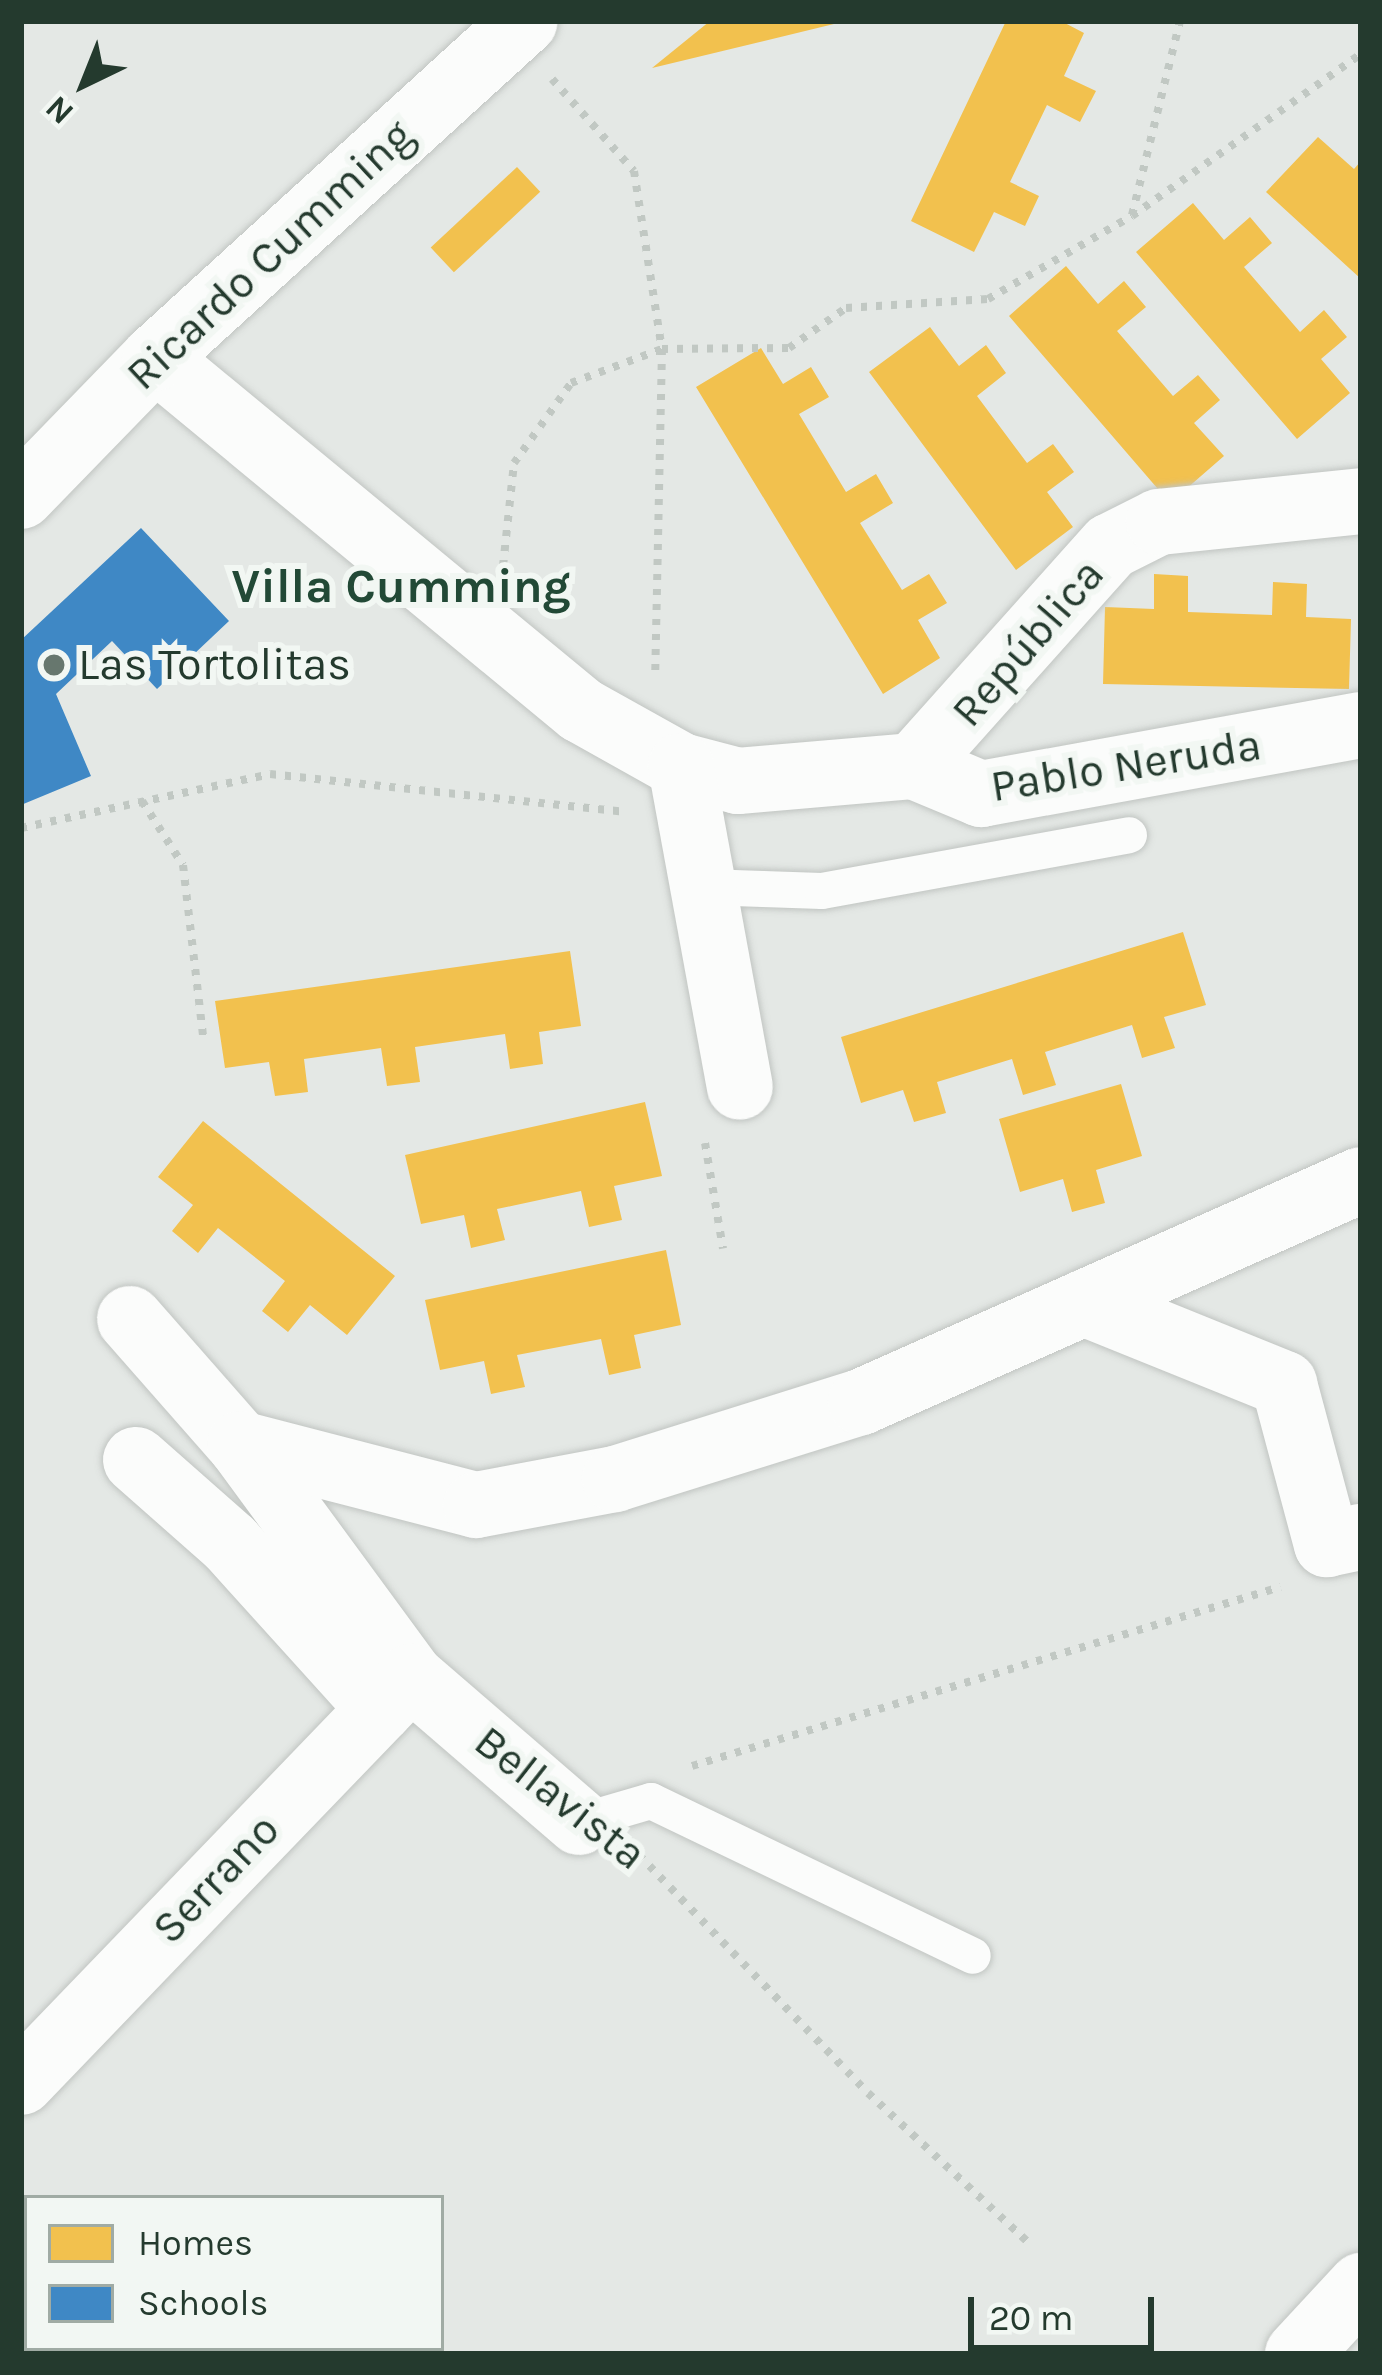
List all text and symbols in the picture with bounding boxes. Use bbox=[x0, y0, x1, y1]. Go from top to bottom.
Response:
north arrow bbox=[24, 24, 144, 144]
text: N bbox=[38, 88, 81, 132]
street label: Ricardo Cumming bbox=[115, 108, 425, 402]
street label: República bbox=[940, 548, 1116, 738]
district label: Villa Cumming bbox=[231, 558, 571, 616]
place label: Las Tortolitas bbox=[78, 638, 351, 692]
marker: Las Tortolitas bbox=[41, 652, 67, 678]
street label: Pablo Neruda bbox=[987, 718, 1265, 814]
street label: Bellavista bbox=[464, 1714, 656, 1882]
street label: Serrano bbox=[141, 1803, 291, 1955]
legend bbox=[24, 2195, 444, 2351]
text: Homes bbox=[138, 2222, 253, 2264]
scale bar bbox=[974, 2273, 1160, 2347]
text: Schools bbox=[138, 2282, 268, 2324]
text: 20 m bbox=[989, 2297, 1073, 2339]

